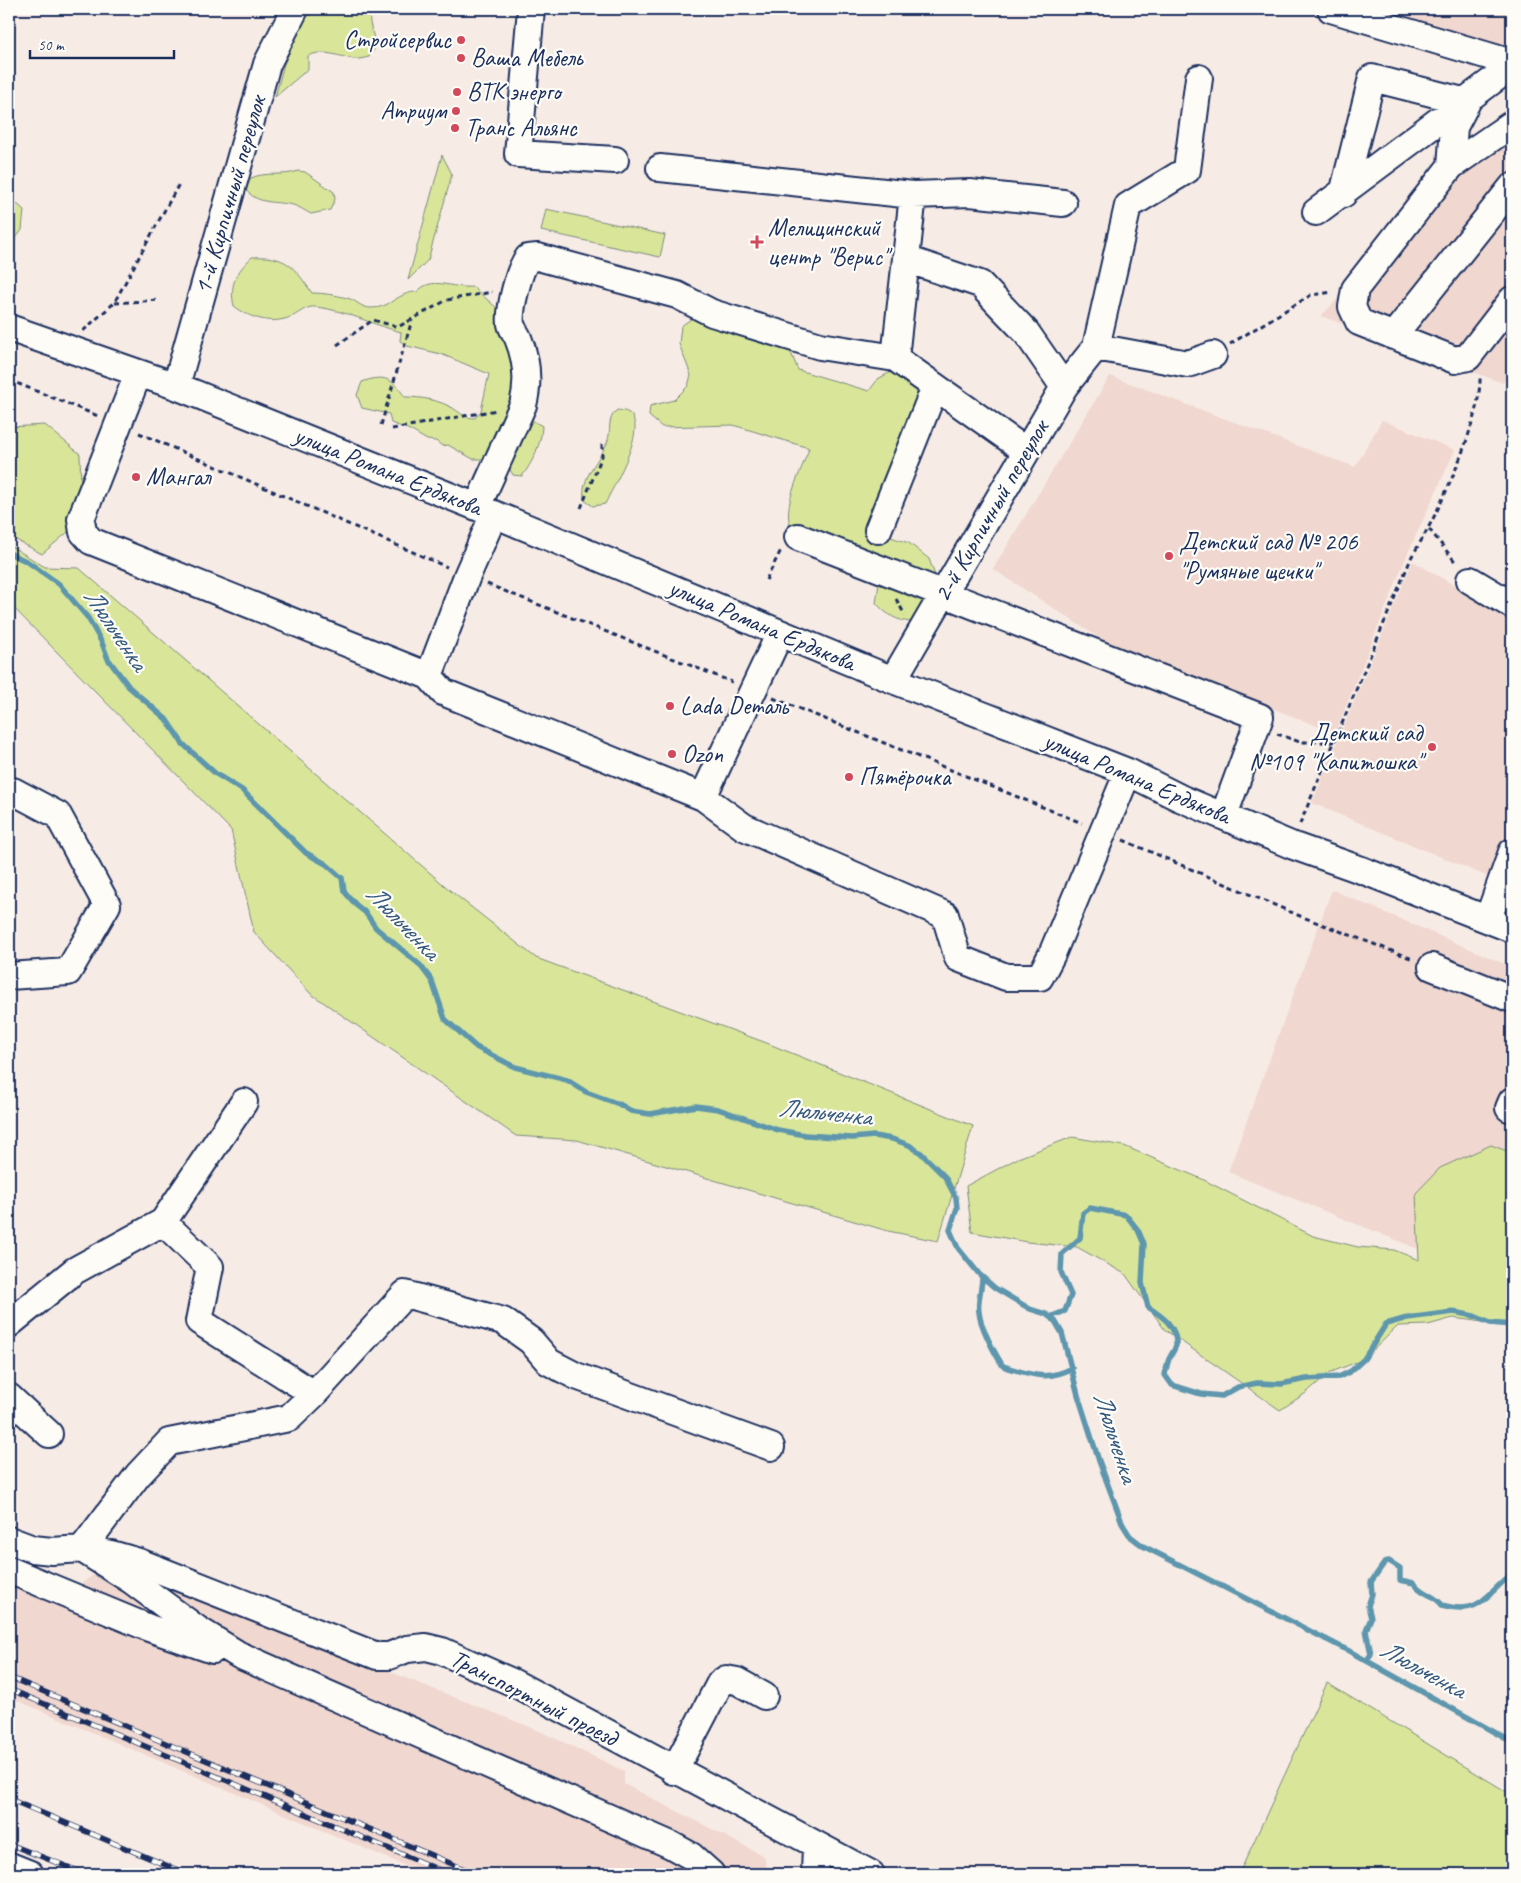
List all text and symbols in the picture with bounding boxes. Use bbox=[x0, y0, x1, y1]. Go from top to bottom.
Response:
place label: Стройсервис bbox=[344, 24, 452, 56]
scale bar bbox=[30, 28, 174, 60]
marker: Стройсервис bbox=[455, 34, 467, 46]
text: 50 m bbox=[38, 36, 65, 55]
place label: Ваша Мебель bbox=[471, 42, 585, 74]
marker: Ваша Мебель bbox=[455, 52, 467, 64]
place label: ВТК энерго bbox=[467, 76, 564, 108]
marker: ВТК энерго bbox=[451, 86, 463, 98]
street label: 1-й Кирпичный переулок bbox=[186, 90, 274, 298]
place label: Атриум bbox=[380, 95, 448, 127]
marker: Атриум bbox=[450, 105, 462, 117]
place label: Транс Альянс bbox=[465, 112, 578, 144]
marker: Транс Альянс bbox=[449, 122, 461, 134]
place label: Мелицинский центр "Верис" bbox=[768, 212, 893, 273]
marker: Мелицинский центр "Верис" bbox=[750, 235, 764, 249]
street label: 2-й Кирпичный переулок bbox=[926, 412, 1057, 608]
street label: улица Романа Ердякова bbox=[288, 418, 489, 524]
place label: Мангал bbox=[146, 461, 212, 493]
marker: Мангал bbox=[130, 471, 142, 483]
place label: Детский сад № 206 "Румяные щечки" bbox=[1179, 526, 1358, 587]
marker: Детский сад № 206 "Румяные щечки" bbox=[1163, 550, 1175, 562]
street label: улица Романа Ердякова bbox=[662, 571, 863, 680]
water label: Люльченка bbox=[76, 581, 157, 679]
place label: Lada Dеталь bbox=[680, 690, 790, 722]
marker: Lada Dеталь bbox=[664, 700, 676, 712]
place label: Детский сад №109 "Капитошка" bbox=[1249, 717, 1427, 778]
street label: улица Романа Ердякова bbox=[1037, 724, 1238, 833]
place label: Ozon bbox=[682, 738, 724, 770]
marker: Детский сад №109 "Капитошка" bbox=[1426, 741, 1438, 753]
marker: Ozon bbox=[666, 748, 678, 760]
place label: Пятёрочка bbox=[859, 761, 953, 793]
marker: Пятёрочка bbox=[843, 771, 855, 783]
water label: Люльченка bbox=[359, 877, 449, 969]
water label: Люльченка bbox=[777, 1091, 876, 1134]
water label: Люльченка bbox=[1086, 1388, 1147, 1489]
water label: Люльченка bbox=[1374, 1632, 1475, 1708]
street label: Транспортный проезд bbox=[445, 1642, 625, 1755]

